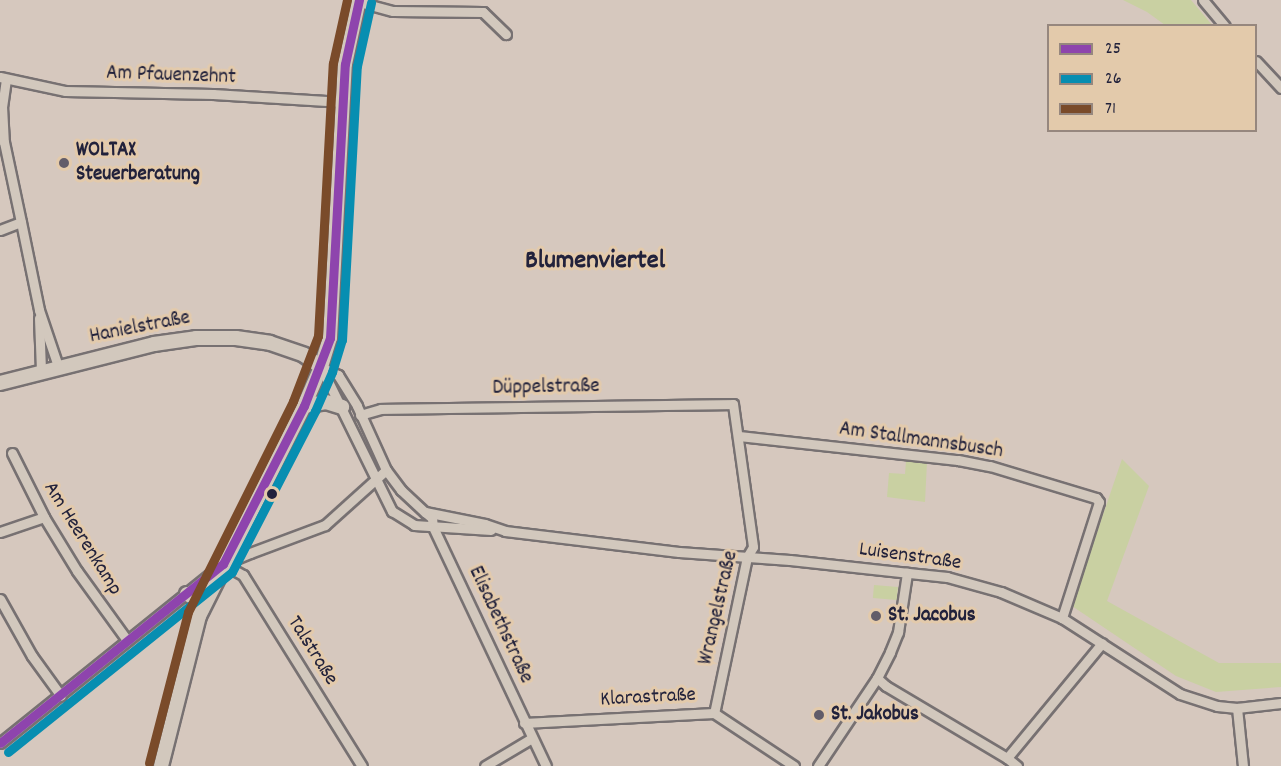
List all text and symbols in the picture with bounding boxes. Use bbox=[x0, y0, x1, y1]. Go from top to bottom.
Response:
legend bbox=[1047, 24, 1257, 132]
text: 25 bbox=[1105, 37, 1121, 62]
street label: Am Pfauenzehnt bbox=[106, 61, 236, 91]
text: 26 bbox=[1105, 67, 1122, 92]
text: 71 bbox=[1105, 97, 1116, 122]
place label: WOLTAX Steuerberatung bbox=[76, 138, 200, 188]
marker: WOLTAX Steuerberatung bbox=[57, 156, 71, 170]
district label: Blumenviertel bbox=[525, 246, 665, 278]
street label: Hanielstraße bbox=[88, 306, 192, 350]
street label: Düppelstraße bbox=[492, 374, 600, 402]
street label: Am Stallmannsbusch bbox=[837, 417, 1005, 465]
street label: Am Heerenkamp bbox=[37, 478, 127, 600]
unlabelled marker bbox=[266, 488, 278, 500]
street label: Luisenstraße bbox=[857, 537, 963, 577]
street label: Wrangelstraße bbox=[694, 549, 744, 667]
street label: Elisabethstraße bbox=[462, 562, 538, 688]
place label: St. Jacobus bbox=[888, 603, 976, 629]
marker: St. Jacobus bbox=[869, 609, 883, 623]
street label: Talstraße bbox=[281, 612, 343, 690]
street label: Klarastraße bbox=[600, 683, 696, 713]
place label: St. Jakobus bbox=[831, 702, 919, 728]
marker: St. Jakobus bbox=[812, 708, 826, 722]

